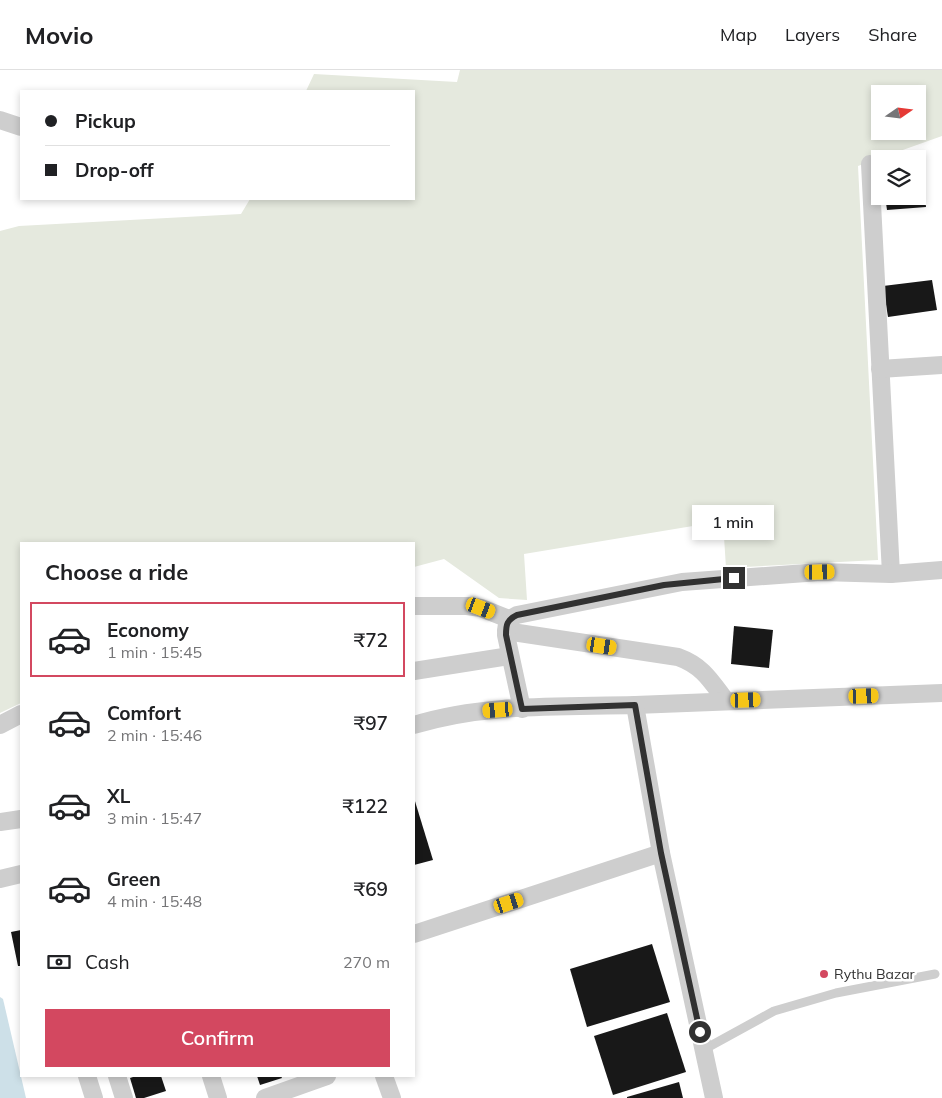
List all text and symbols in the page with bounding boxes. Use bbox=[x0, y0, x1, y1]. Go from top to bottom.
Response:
text: Movio bbox=[25, 20, 93, 50]
text: Map bbox=[720, 23, 757, 46]
text: Layers bbox=[785, 23, 840, 46]
text: Share bbox=[868, 23, 917, 46]
north arrow bbox=[871, 85, 926, 140]
map controls bbox=[871, 85, 926, 205]
text: Pickup bbox=[75, 109, 136, 133]
button: layers bbox=[871, 150, 926, 205]
text: Drop-off bbox=[75, 158, 153, 182]
callout: 1 min bbox=[693, 506, 775, 540]
text: 1 min bbox=[712, 512, 754, 532]
text: Choose a ride bbox=[45, 558, 188, 586]
car bbox=[804, 564, 835, 580]
route end bbox=[723, 567, 745, 589]
car bbox=[464, 596, 497, 620]
icon: car bbox=[47, 617, 92, 662]
text: Economy bbox=[107, 618, 189, 642]
text: ₹72 bbox=[354, 628, 388, 652]
car bbox=[586, 636, 617, 656]
text: 1 min · 15:45 bbox=[107, 642, 202, 662]
car bbox=[848, 688, 879, 704]
car bbox=[730, 692, 761, 708]
icon: car bbox=[47, 700, 92, 745]
text: Comfort bbox=[107, 701, 181, 725]
car bbox=[482, 701, 513, 719]
text: ₹97 bbox=[354, 711, 388, 735]
text: 2 min · 15:46 bbox=[107, 725, 202, 745]
icon: car bbox=[47, 783, 92, 828]
text: XL bbox=[107, 784, 130, 808]
text: ₹122 bbox=[342, 794, 388, 818]
text: 3 min · 15:47 bbox=[107, 808, 202, 828]
icon: car bbox=[47, 866, 92, 911]
text: Green bbox=[107, 867, 161, 891]
text: ₹69 bbox=[354, 877, 388, 901]
text: 4 min · 15:48 bbox=[107, 891, 202, 911]
car bbox=[492, 891, 525, 915]
icon: cash bbox=[45, 948, 73, 976]
text: Cash bbox=[85, 950, 130, 974]
text: 270 m bbox=[343, 952, 390, 972]
place label: Rythu Bazar bbox=[834, 965, 916, 983]
marker: Rythu Bazar bbox=[818, 968, 830, 980]
button: Confirm bbox=[45, 1009, 390, 1067]
route start bbox=[689, 1021, 711, 1043]

